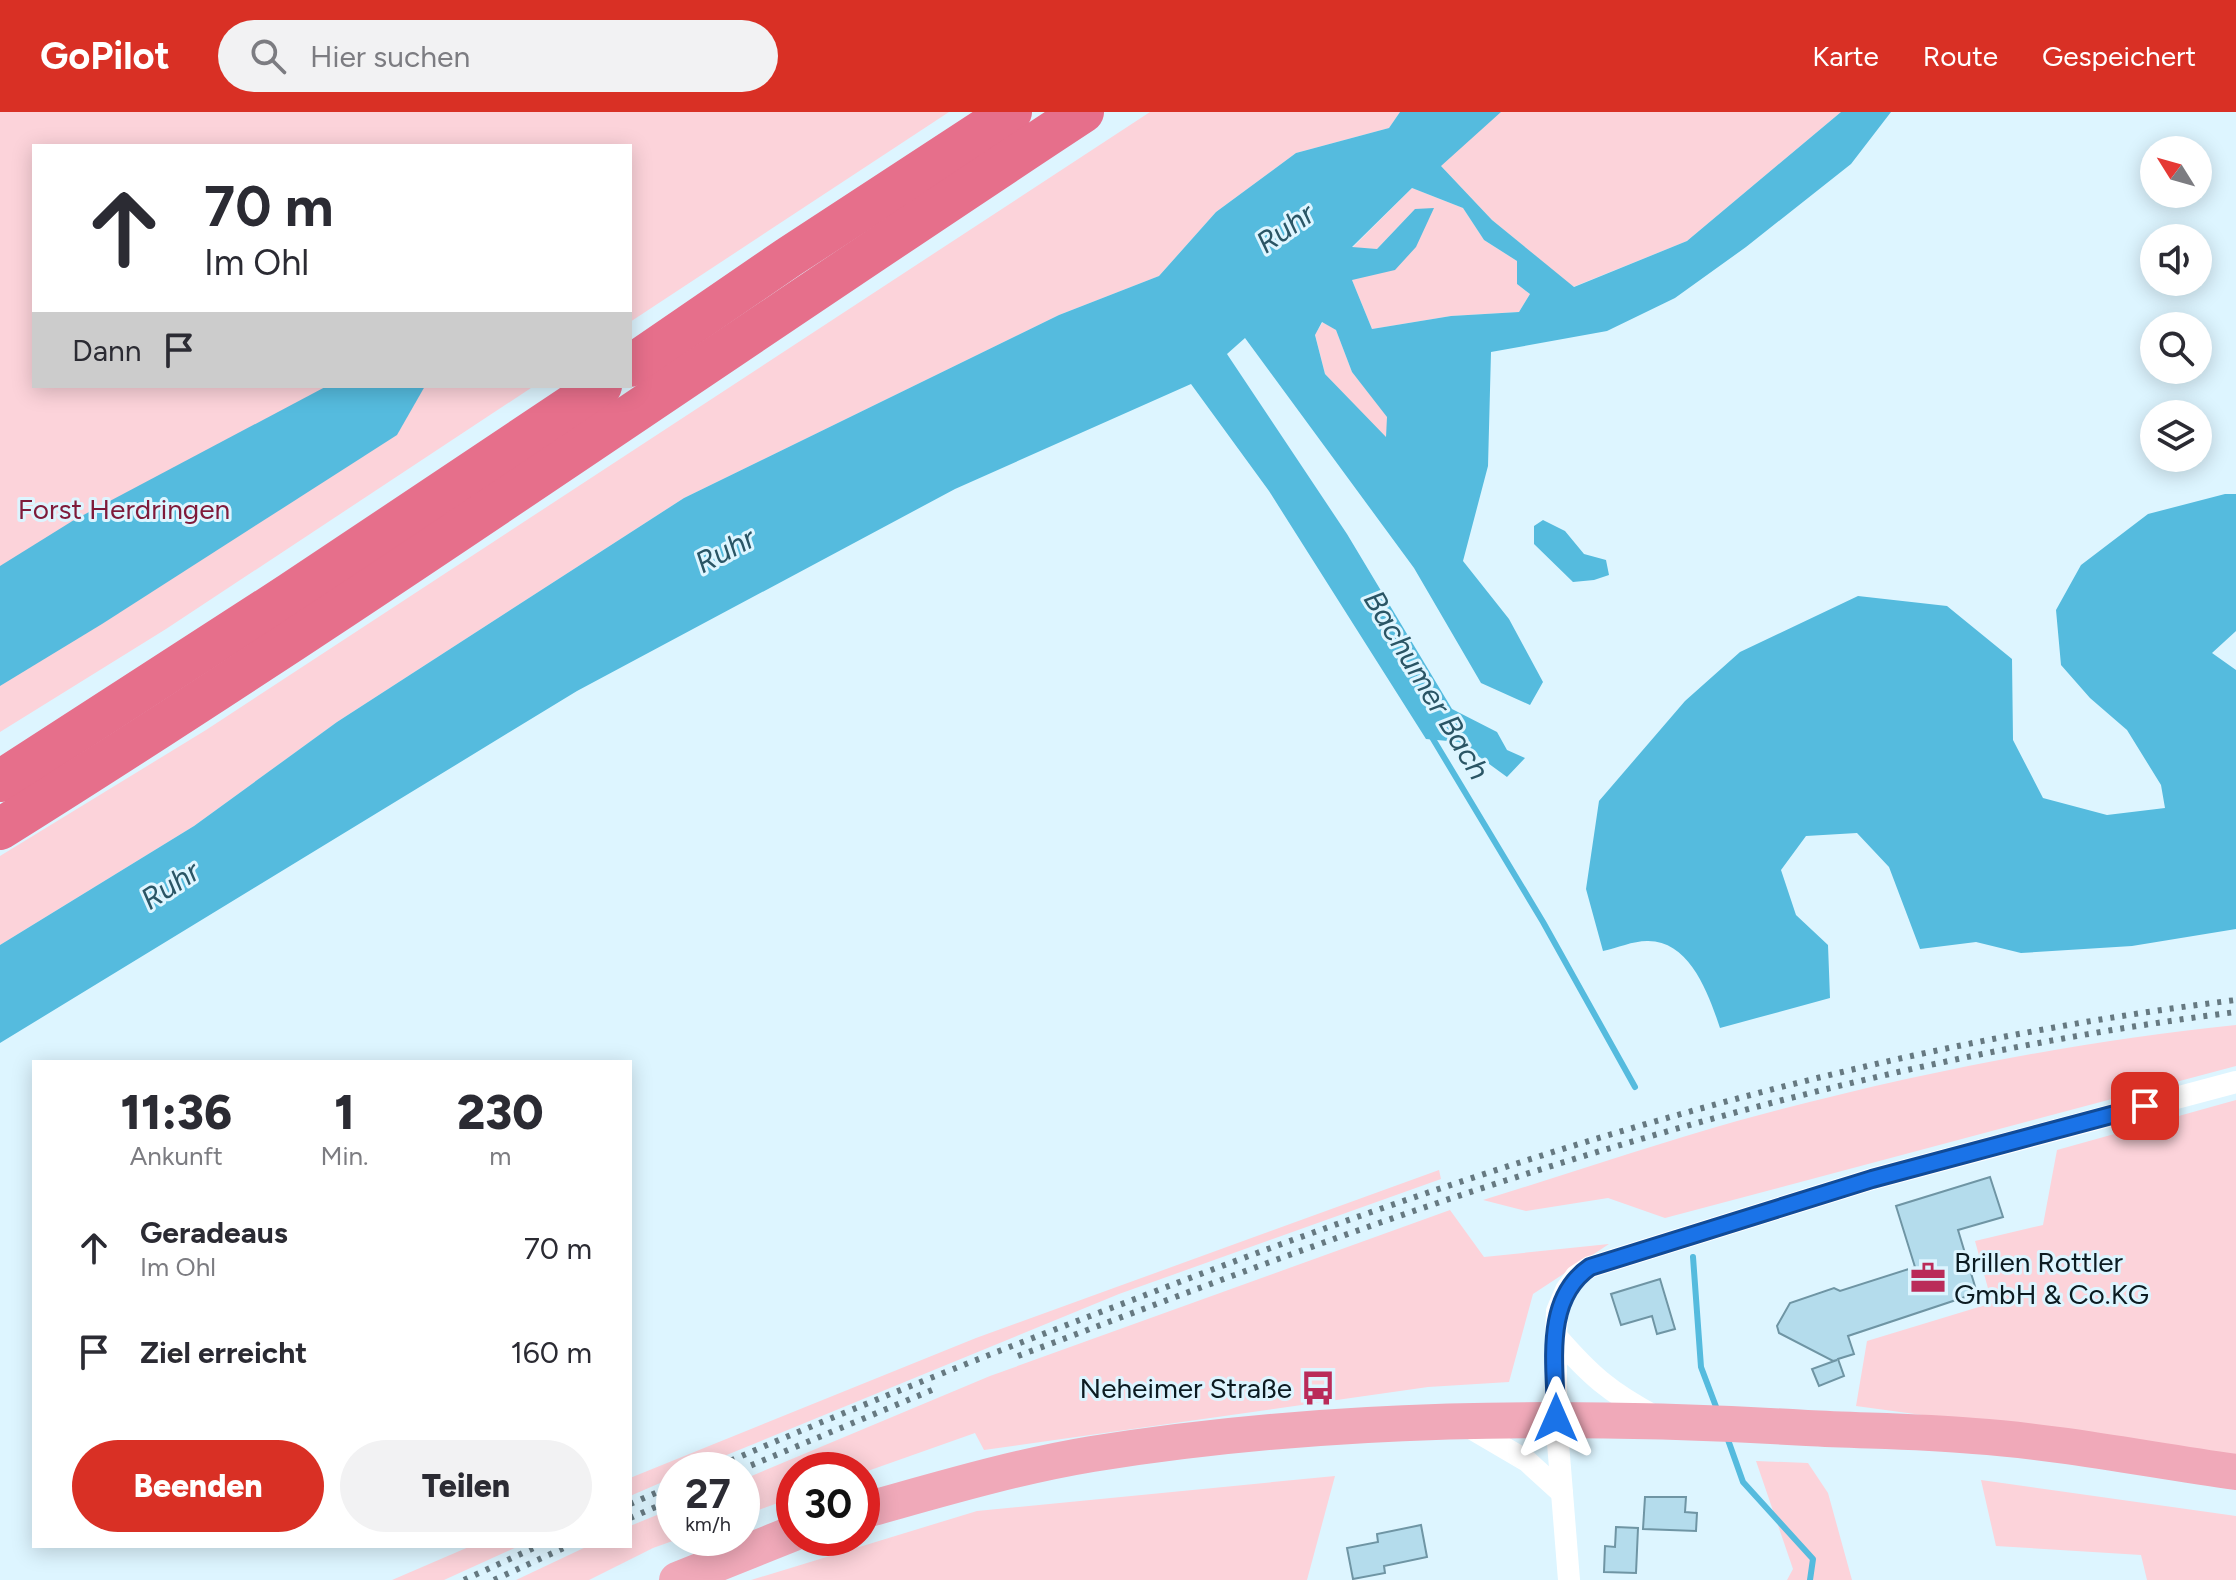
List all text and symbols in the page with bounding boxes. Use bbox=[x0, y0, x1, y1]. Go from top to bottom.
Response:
search box bbox=[218, 20, 778, 92]
text: GoPilot bbox=[40, 33, 170, 79]
icon: search bbox=[246, 34, 290, 78]
text: Hier suchen bbox=[310, 38, 470, 75]
text: Karte bbox=[1812, 39, 1879, 73]
text: Route bbox=[1923, 39, 1998, 73]
text: Gespeichert bbox=[2042, 39, 2196, 73]
north arrow bbox=[2140, 136, 2212, 208]
map controls bbox=[2140, 136, 2212, 472]
text: 70 m bbox=[204, 173, 334, 240]
icon: ahead bbox=[72, 176, 176, 280]
water label: Ruhr bbox=[1249, 194, 1323, 261]
button: sound bbox=[2140, 224, 2212, 296]
text: Im Ohl bbox=[204, 241, 309, 284]
button: search bbox=[2140, 312, 2212, 384]
icon: arrive bbox=[157, 328, 201, 372]
text: Dann bbox=[72, 332, 141, 369]
button: layers bbox=[2140, 400, 2212, 472]
park label: Forst Herdringen bbox=[18, 492, 230, 526]
water label: Ruhr bbox=[689, 518, 763, 581]
water label: Bachumer Bach bbox=[1356, 584, 1498, 786]
water label: Ruhr bbox=[134, 851, 208, 918]
pin bbox=[2111, 1072, 2179, 1140]
text: 11:36 bbox=[121, 1083, 232, 1141]
text: 1 bbox=[334, 1083, 355, 1141]
text: 230 bbox=[457, 1083, 543, 1141]
icon: arrive bbox=[2123, 1084, 2167, 1128]
text: Ankunft bbox=[130, 1140, 223, 1172]
text: Min. bbox=[321, 1140, 369, 1172]
text: m bbox=[489, 1140, 511, 1172]
text: Geradeaus bbox=[140, 1214, 288, 1251]
icon: ahead bbox=[72, 1226, 116, 1270]
text: 70 m bbox=[524, 1230, 592, 1267]
place label: Brillen Rottler GmbH & Co.KG bbox=[1954, 1245, 2149, 1311]
text: Im Ohl bbox=[140, 1251, 216, 1283]
office icon: Brillen Rottler GmbH & Co.KG bbox=[1909, 1259, 1947, 1297]
icon: arrive bbox=[72, 1330, 116, 1374]
text: Ziel erreicht bbox=[140, 1334, 307, 1371]
text: 160 m bbox=[510, 1334, 592, 1371]
bus stop icon: Neheimer Straße bbox=[1299, 1369, 1337, 1407]
place label: Neheimer Straße bbox=[1080, 1371, 1292, 1405]
position arrow bbox=[1514, 1376, 1598, 1460]
button: Beenden bbox=[72, 1440, 324, 1532]
button: Teilen bbox=[340, 1440, 592, 1532]
speed limit sign: 30 bbox=[776, 1452, 880, 1556]
text: 27 bbox=[685, 1470, 731, 1518]
text: km/h bbox=[685, 1512, 731, 1536]

